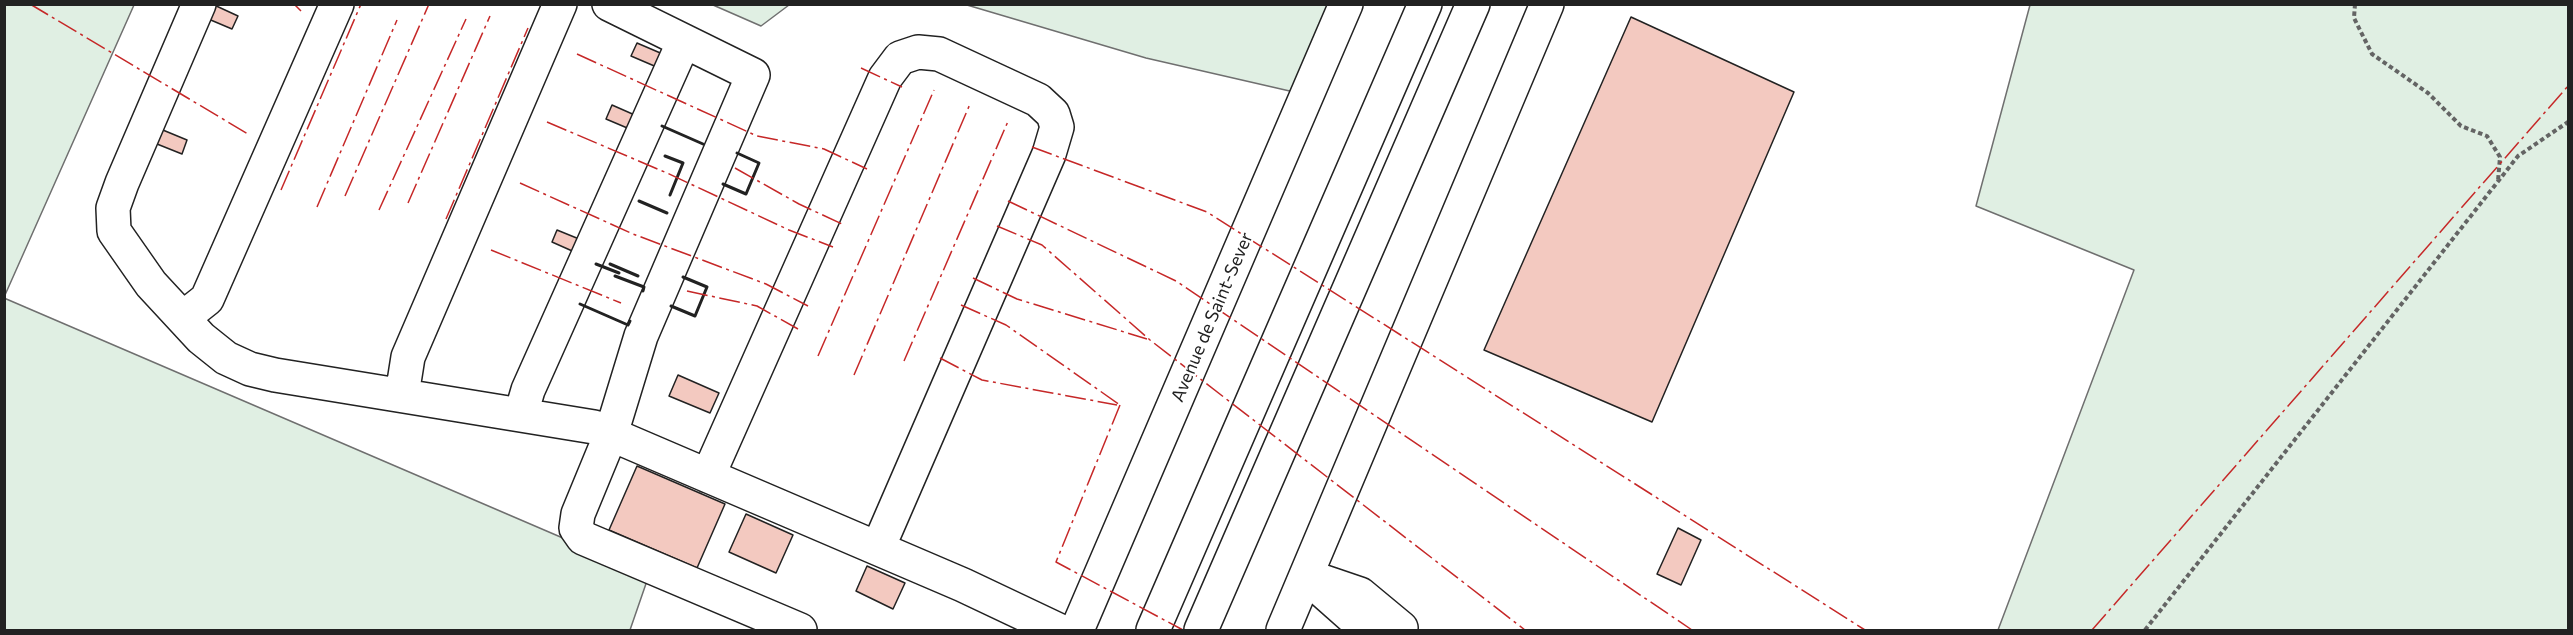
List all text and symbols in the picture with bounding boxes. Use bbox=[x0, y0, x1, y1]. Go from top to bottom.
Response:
street label: Avenue de Saint-Sever bbox=[1166, 229, 1258, 405]

